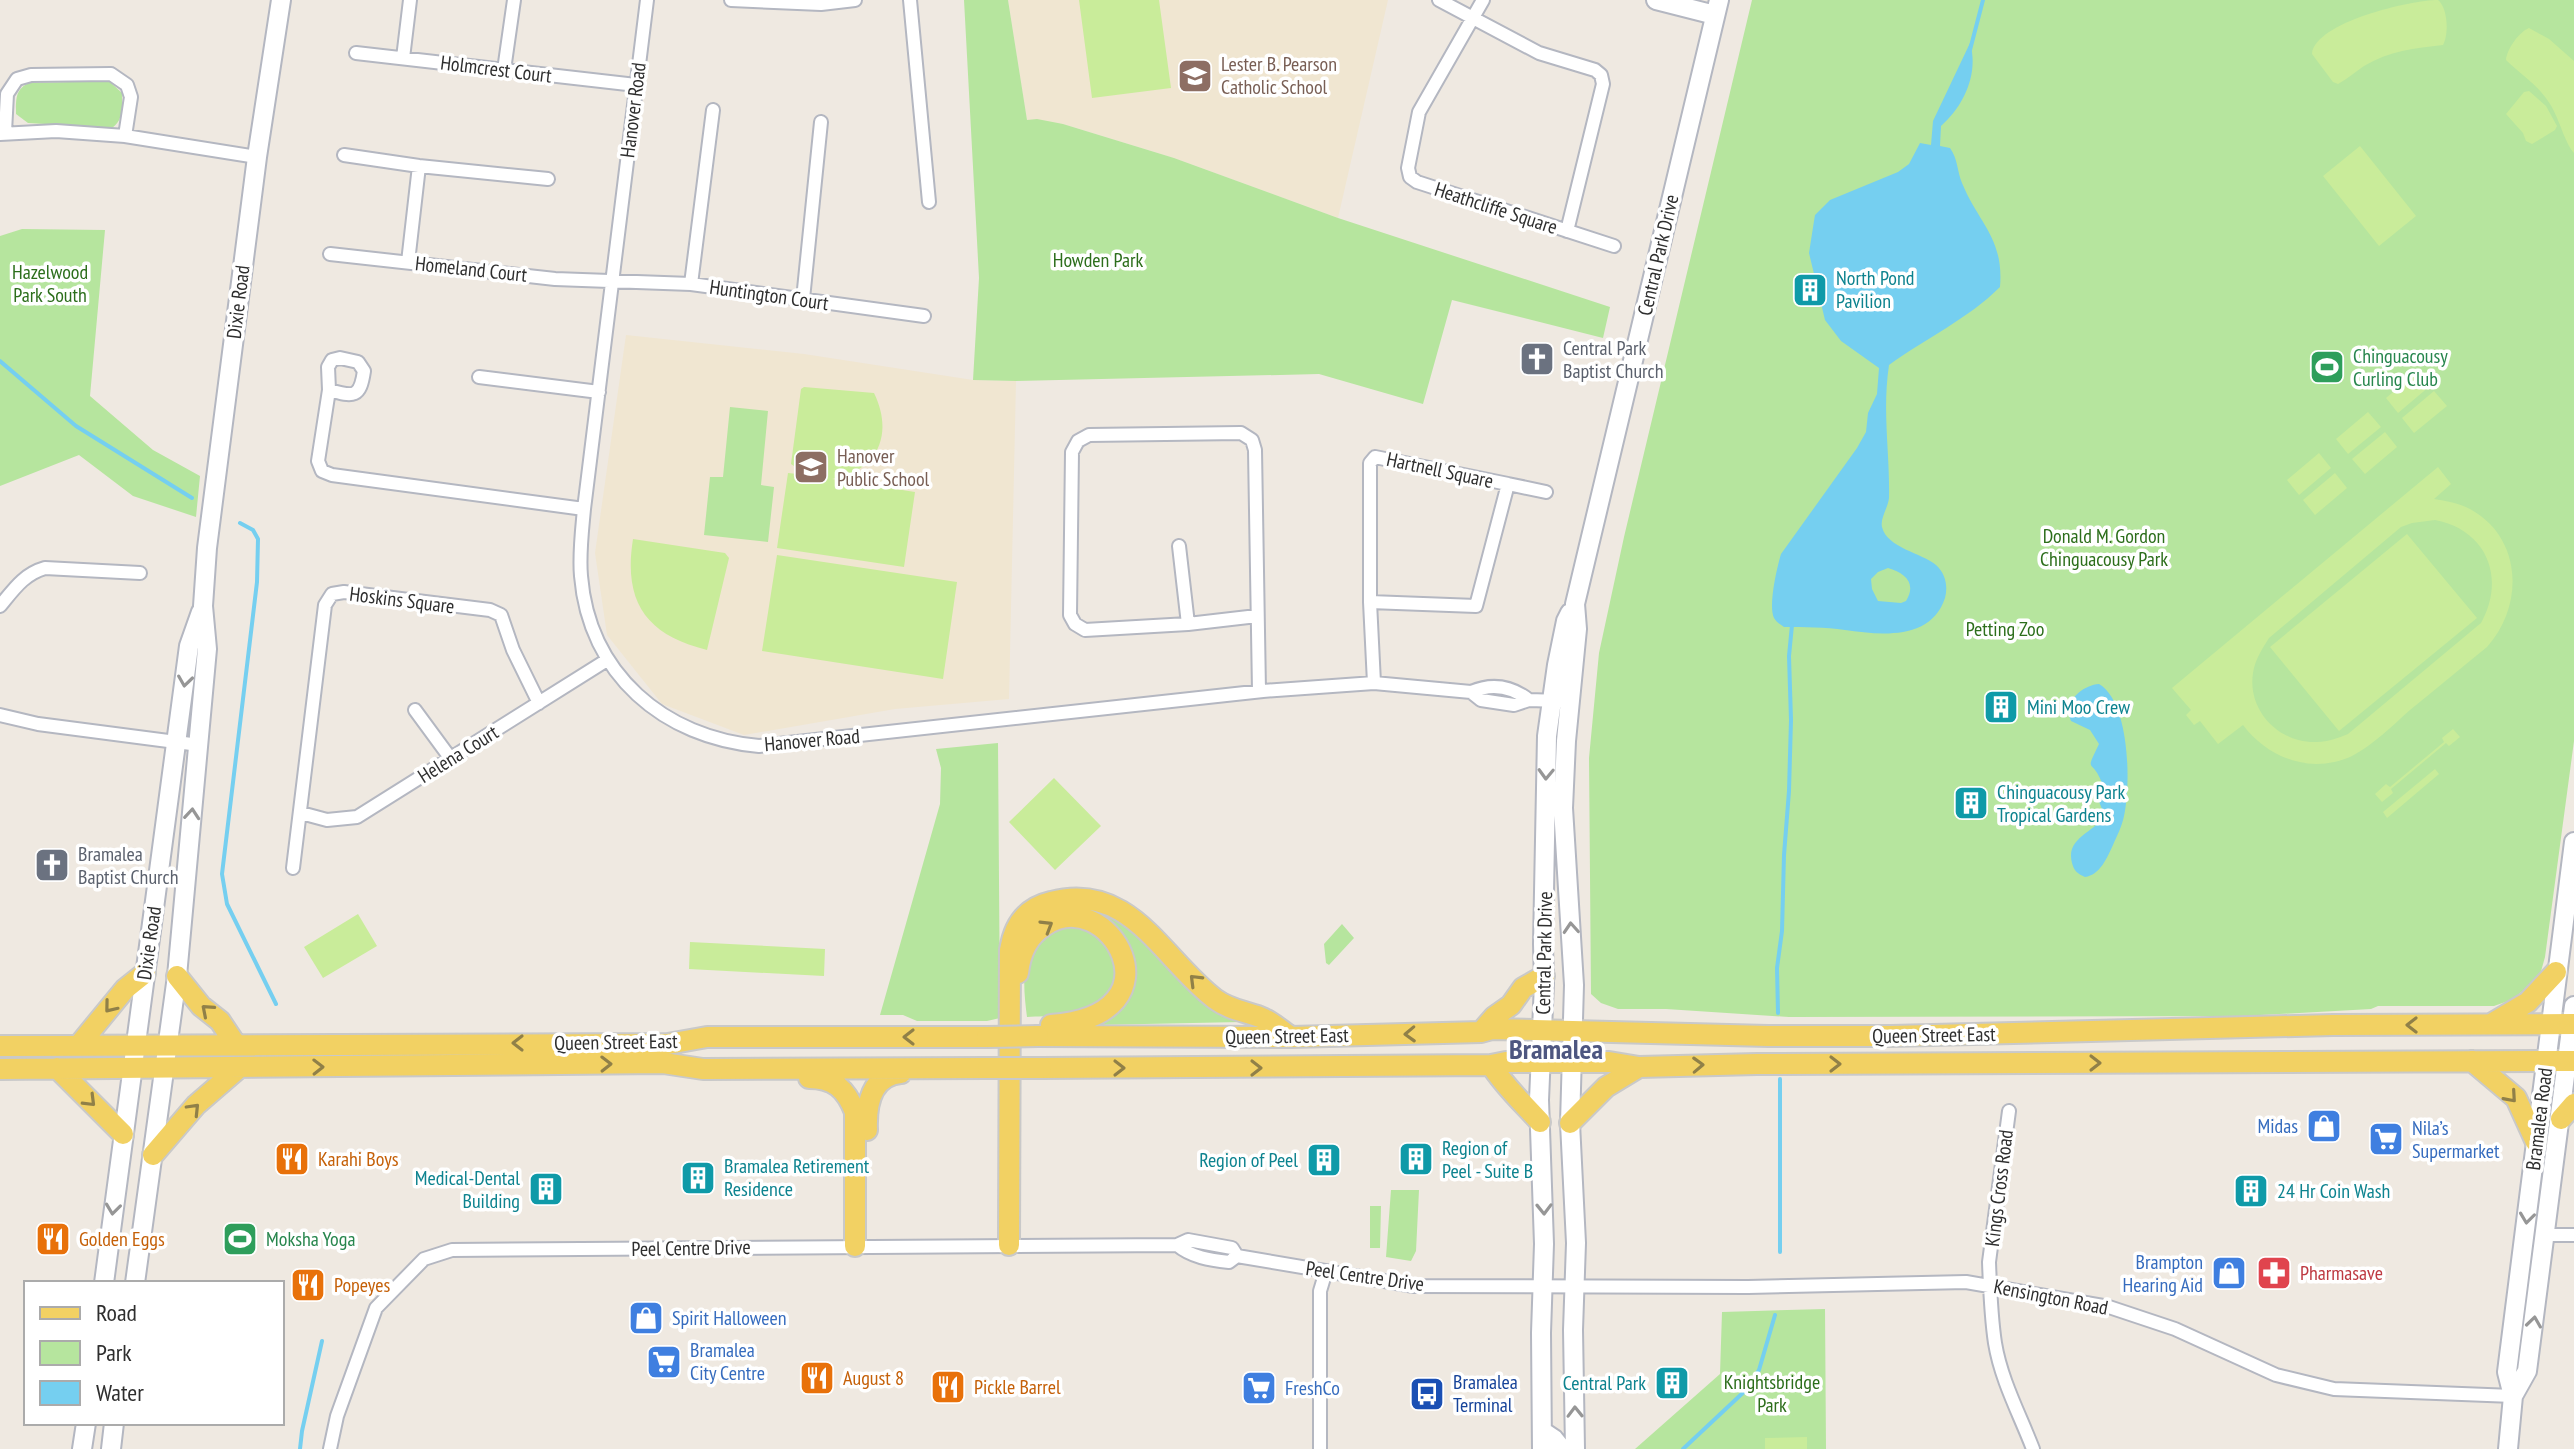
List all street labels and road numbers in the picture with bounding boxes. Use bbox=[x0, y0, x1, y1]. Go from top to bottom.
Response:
street label: Holmcrest Court bbox=[439, 49, 554, 89]
street label: Hanover Road bbox=[614, 61, 652, 159]
street label: Heathcliffe Square bbox=[1431, 176, 1561, 240]
street label: Central Park Drive bbox=[1631, 192, 1685, 318]
street label: Homeland Court bbox=[414, 250, 529, 288]
street label: Dixie Road bbox=[221, 264, 255, 340]
street label: Huntington Court bbox=[708, 274, 831, 316]
street label: Hartnell Square bbox=[1384, 446, 1496, 494]
street label: Hoskins Square bbox=[348, 581, 456, 619]
street label: Helena Court bbox=[413, 719, 504, 789]
street label: Hanover Road bbox=[763, 723, 861, 757]
street label: Central Park Drive bbox=[1530, 891, 1558, 1015]
street label: Dixie Road bbox=[131, 905, 167, 981]
street label: Queen Street East bbox=[1872, 1021, 1996, 1049]
street label: Queen Street East bbox=[1225, 1022, 1349, 1050]
street label: Queen Street East bbox=[554, 1028, 678, 1056]
street label: Bramalea Road bbox=[2520, 1066, 2558, 1172]
street label: Kings Cross Road bbox=[1979, 1128, 2019, 1248]
street label: Peel Centre Drive bbox=[631, 1234, 751, 1262]
street label: Peel Centre Drive bbox=[1304, 1255, 1426, 1297]
street label: Kensington Road bbox=[1992, 1273, 2110, 1321]

